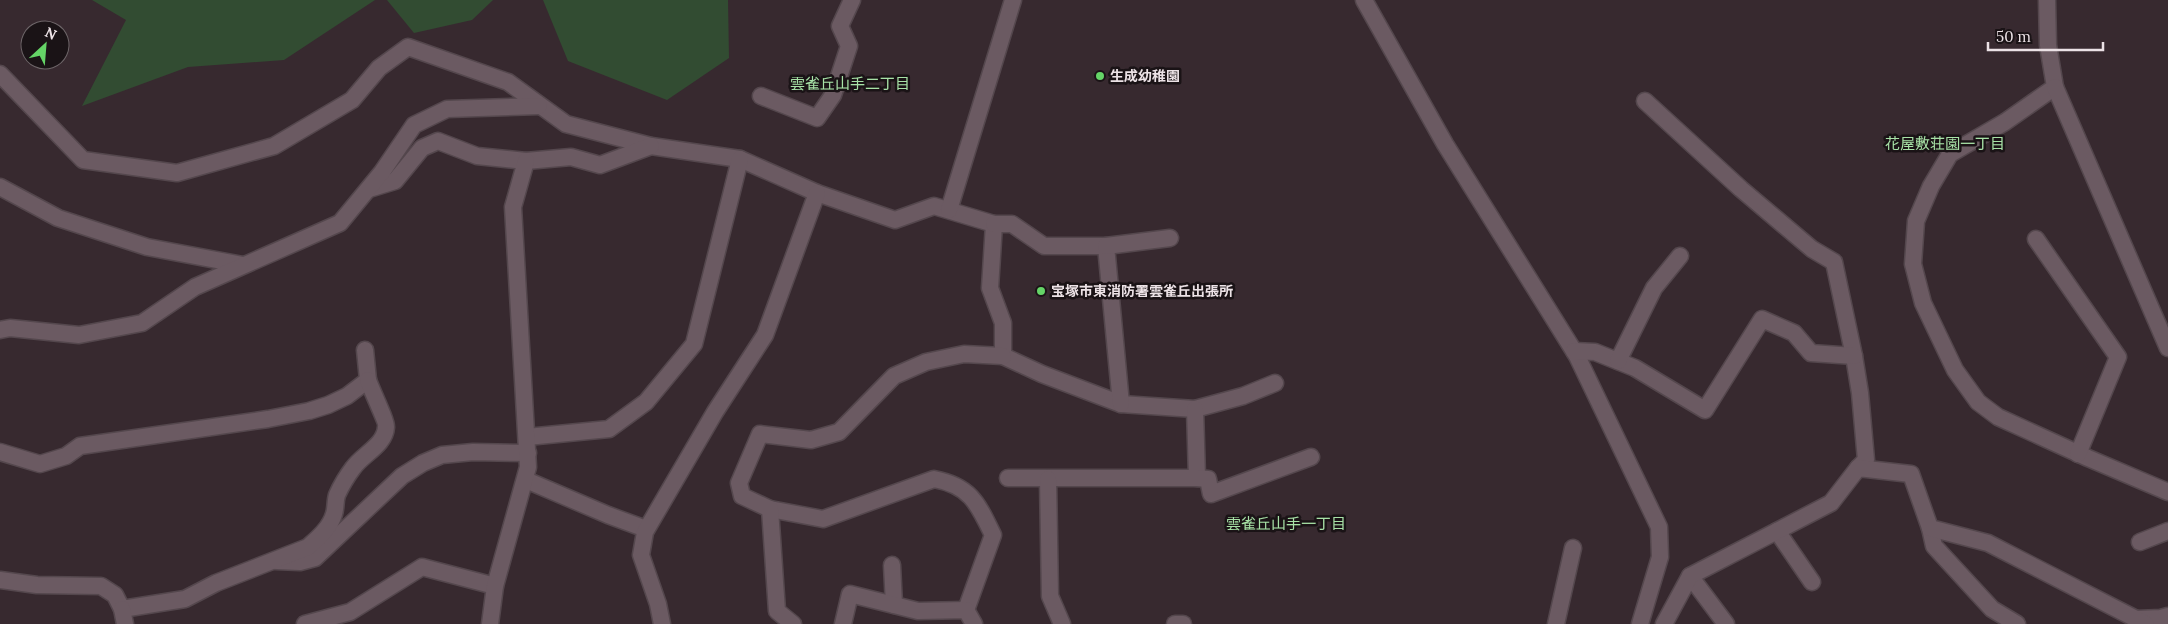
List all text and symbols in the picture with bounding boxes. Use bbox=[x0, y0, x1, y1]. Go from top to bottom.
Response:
north arrow bbox=[20, 20, 70, 70]
scale bar bbox=[1988, 20, 2103, 52]
text: N bbox=[42, 23, 60, 44]
text: 50 m bbox=[1996, 27, 2031, 46]
place label: 生成幼稚園 bbox=[1110, 67, 1180, 85]
marker: 生成幼稚園 bbox=[1094, 70, 1106, 82]
district label: 雲雀丘山手二丁目 bbox=[790, 74, 910, 93]
district label: 花屋敷荘園一丁目 bbox=[1885, 134, 2005, 153]
place label: 宝塚市東消防署雲雀丘出張所 bbox=[1051, 282, 1233, 300]
marker: 宝塚市東消防署雲雀丘出張所 bbox=[1035, 285, 1047, 297]
district label: 雲雀丘山手一丁目 bbox=[1226, 514, 1346, 533]

